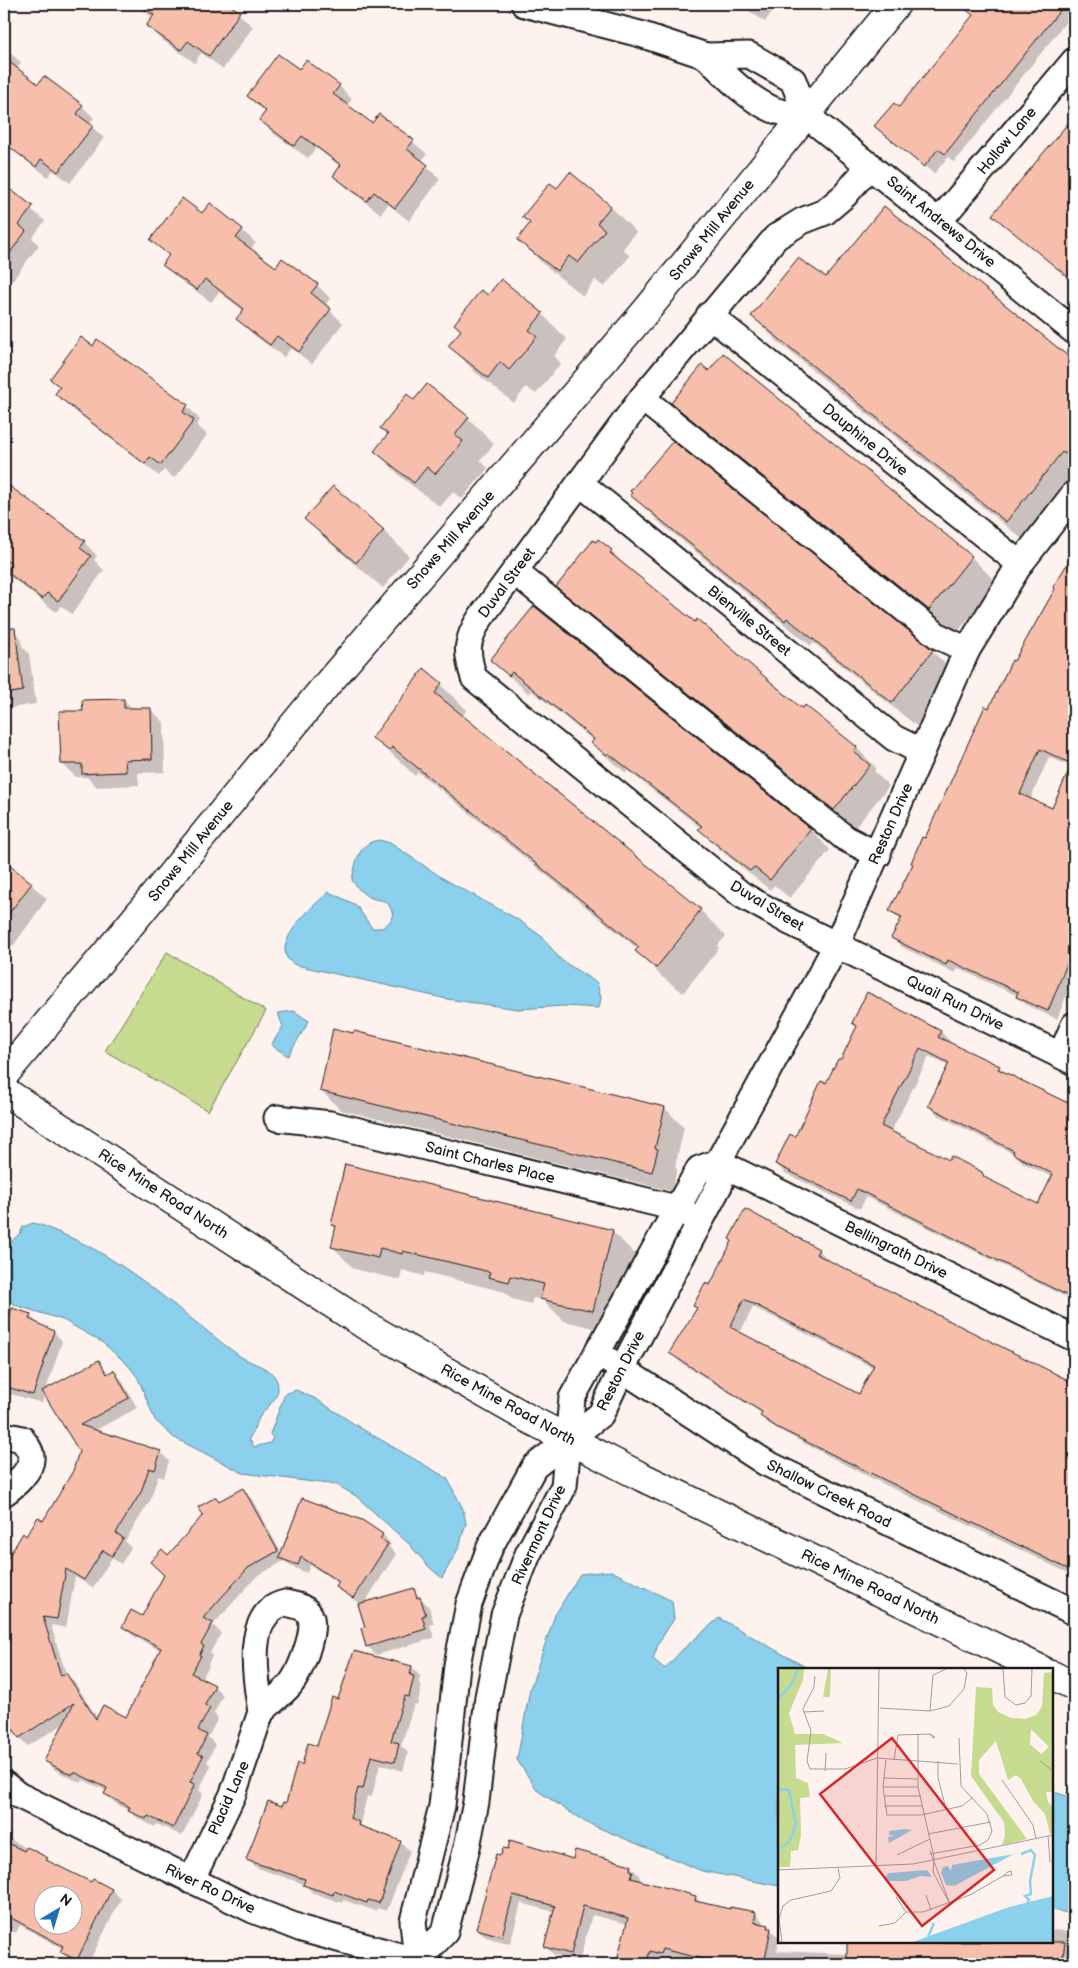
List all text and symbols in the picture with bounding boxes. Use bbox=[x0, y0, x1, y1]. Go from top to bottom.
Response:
street label: Hollow Lane bbox=[973, 103, 1041, 179]
street label: Saint Andrews Drive bbox=[882, 172, 1000, 272]
street label: Snows Mill Avenue bbox=[665, 175, 759, 285]
street label: Dauphine Drive bbox=[818, 400, 912, 480]
street label: Snows Mill Avenue bbox=[403, 487, 499, 593]
street label: Duval Street bbox=[474, 544, 540, 622]
street label: Bienville Street bbox=[703, 581, 795, 661]
street label: Reston Drive bbox=[865, 780, 918, 868]
street label: Snows Mill Avenue bbox=[144, 796, 238, 906]
street label: Duval Street bbox=[726, 876, 808, 936]
street label: Quail Run Drive bbox=[903, 971, 1007, 1035]
street label: Saint Charles Place bbox=[423, 1138, 557, 1188]
street label: Rice Mine Road North bbox=[94, 1145, 232, 1243]
street label: Bellingrath Drive bbox=[841, 1217, 951, 1283]
street label: Reston Drive bbox=[593, 1328, 649, 1414]
street label: Rice Mine Road North bbox=[437, 1360, 579, 1450]
street label: Shallow Creek Road bbox=[764, 1456, 894, 1532]
street label: Rivermont Drive bbox=[508, 1482, 571, 1588]
street label: Rice Mine Road North bbox=[798, 1545, 942, 1629]
inset map bbox=[778, 1668, 1053, 1943]
street label: Placid Lane bbox=[204, 1758, 254, 1838]
street label: River Ro Drive bbox=[162, 1860, 258, 1918]
north arrow bbox=[32, 1886, 82, 1936]
text: N bbox=[56, 1890, 75, 1910]

